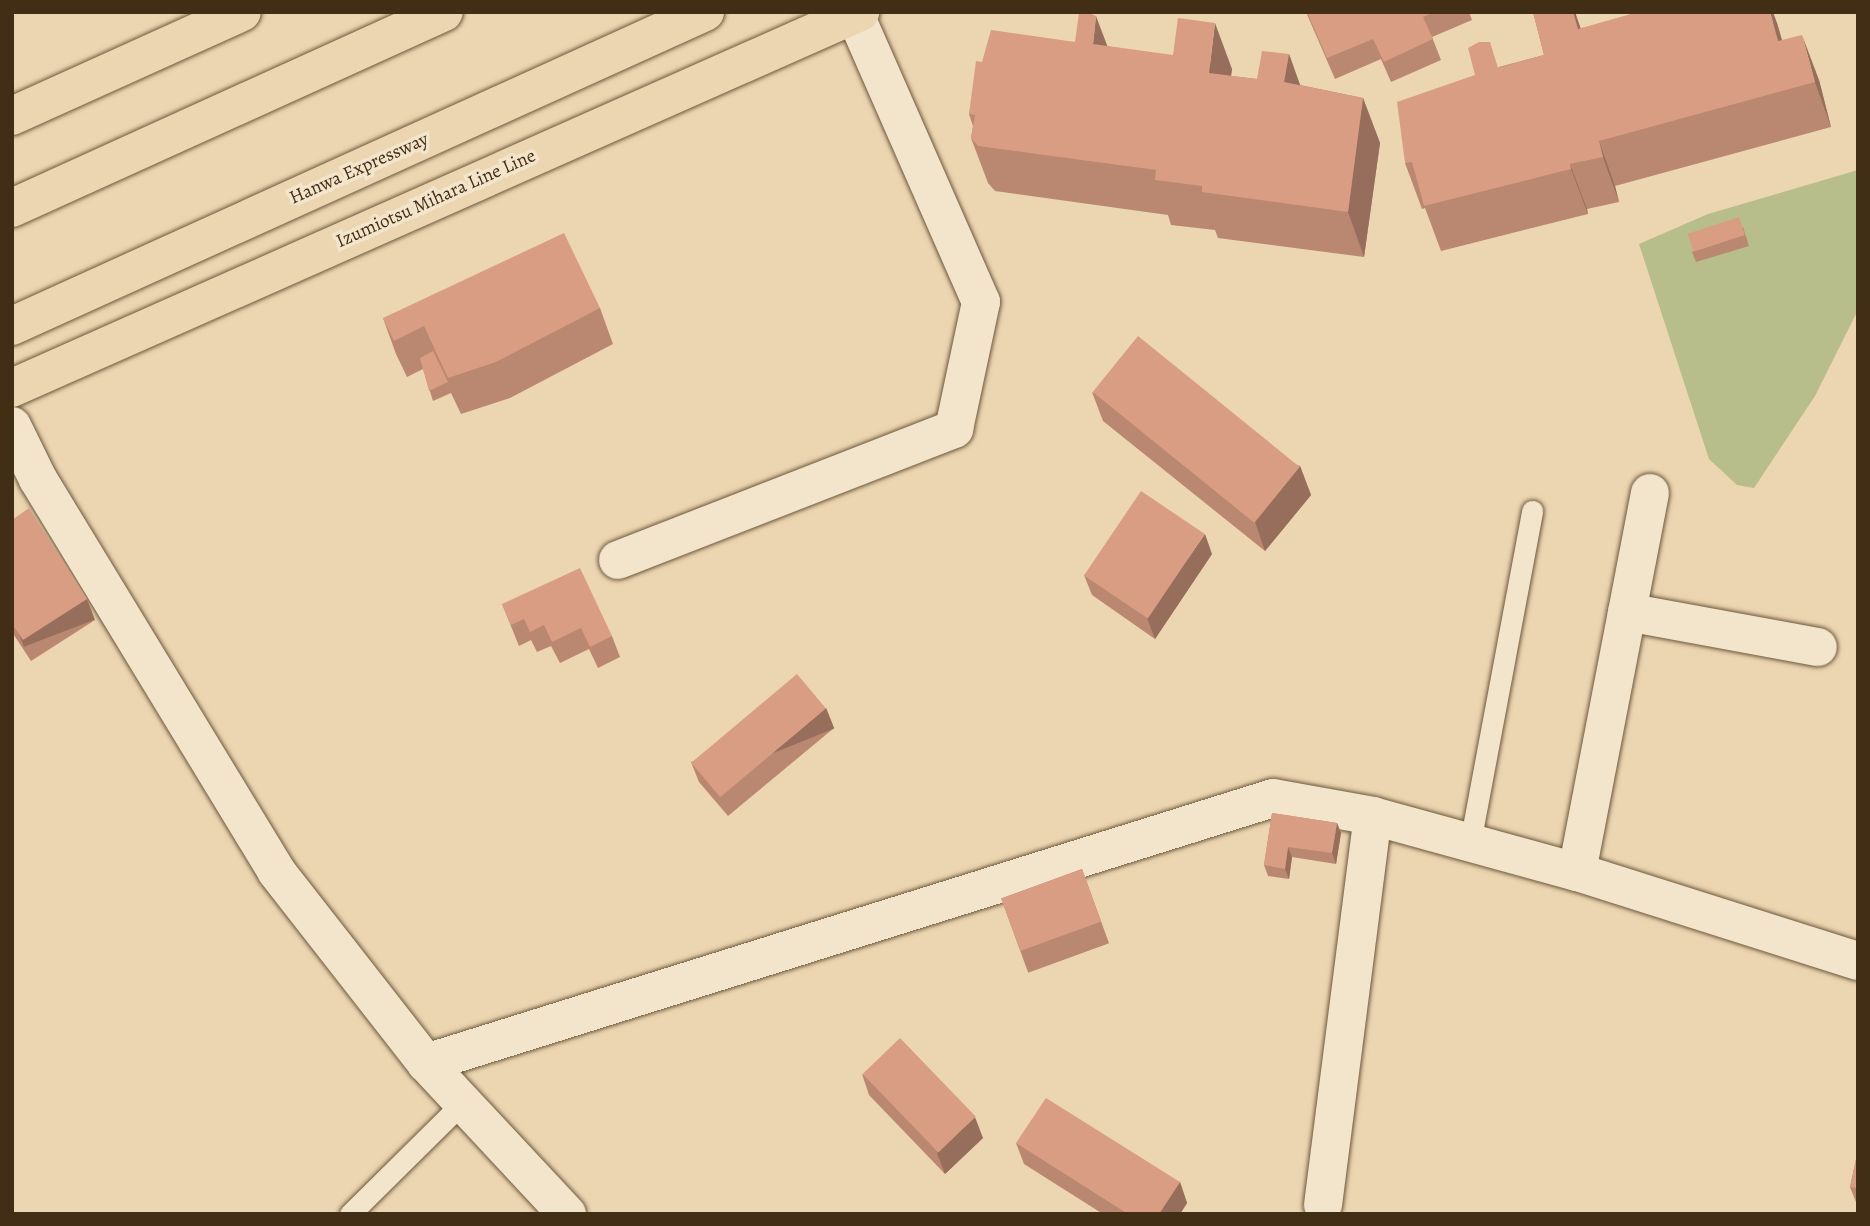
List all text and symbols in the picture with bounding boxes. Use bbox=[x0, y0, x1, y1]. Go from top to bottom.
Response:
street label: Hanwa Expressway bbox=[286, 128, 432, 210]
street label: Izumiotsu Mihara Line Line bbox=[333, 145, 539, 253]

